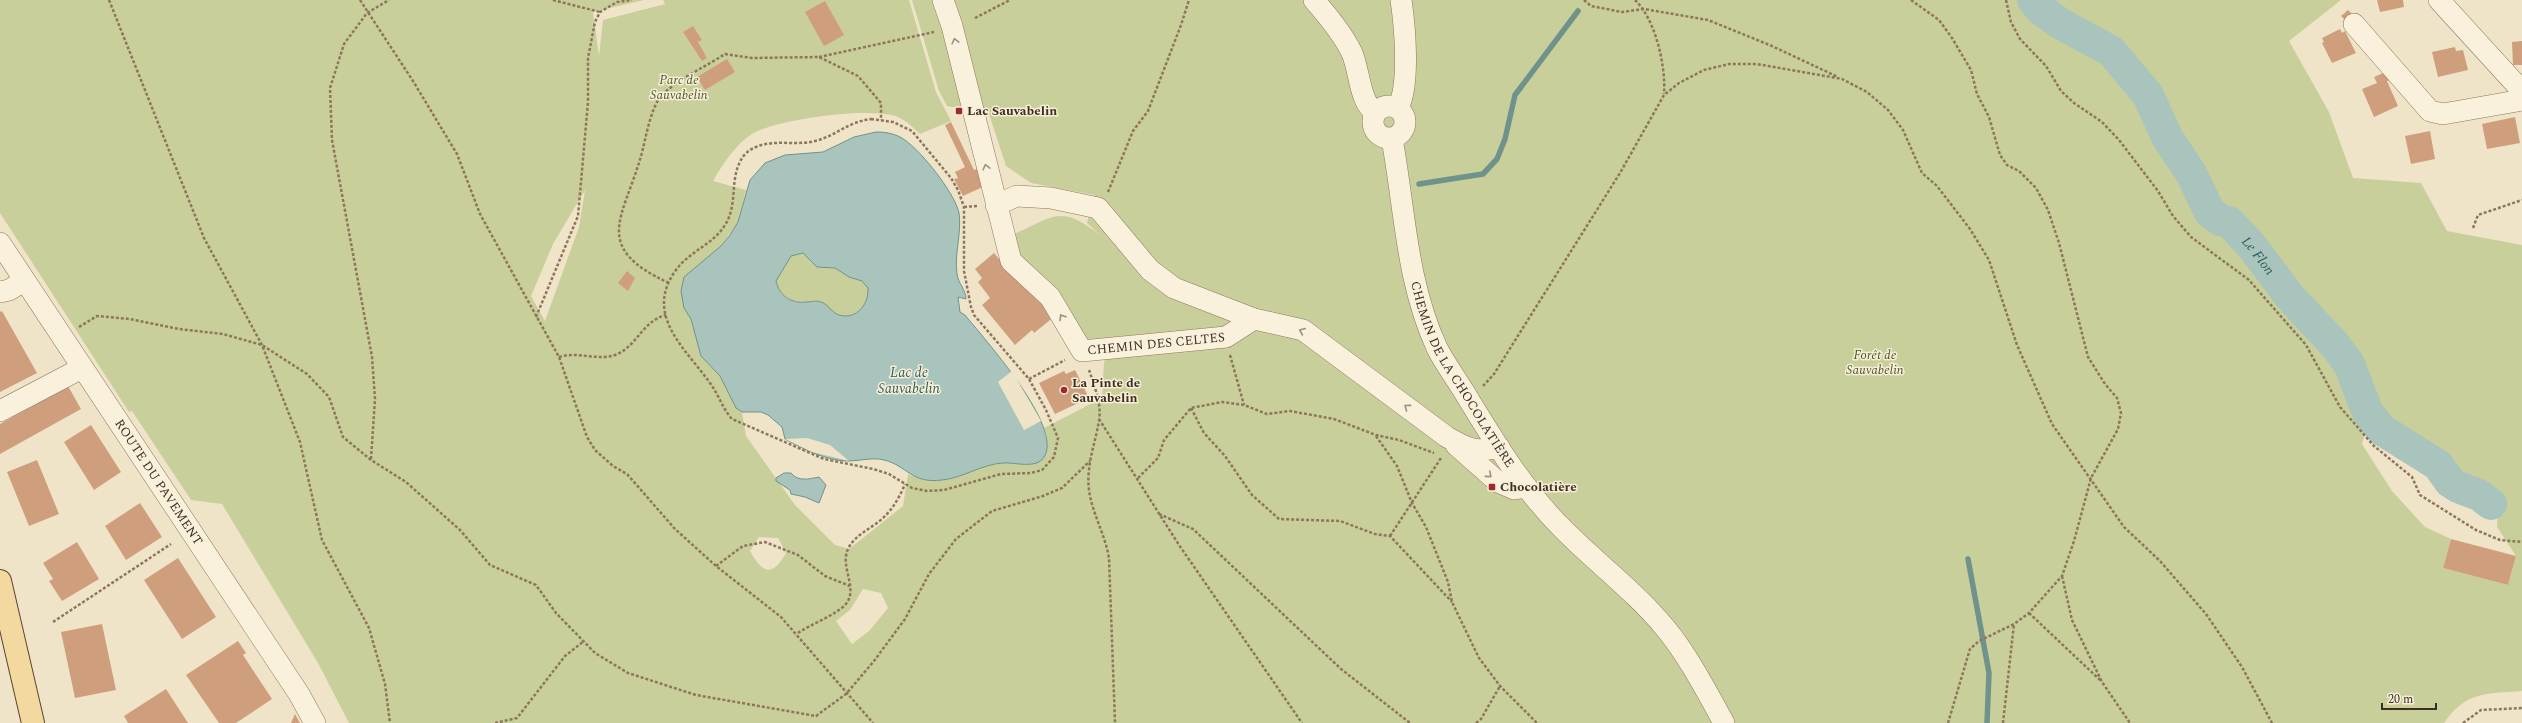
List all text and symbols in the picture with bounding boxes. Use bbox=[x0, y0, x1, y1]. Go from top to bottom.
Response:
one-way arrow bbox=[952, 38, 960, 44]
park label: Parc de Sauvabelin bbox=[650, 70, 708, 105]
place label: Lac Sauvabelin bbox=[967, 101, 1057, 121]
marker: Lac Sauvabelin bbox=[954, 106, 964, 116]
one-way arrow bbox=[982, 164, 991, 171]
water label: Le Flon bbox=[2237, 231, 2281, 280]
street label: CHEMIN DE LA CHOCOLATIÈRE bbox=[1405, 279, 1519, 472]
one-way arrow bbox=[1060, 314, 1067, 321]
street label: CHEMIN DES CELTES bbox=[1086, 327, 1226, 360]
one-way arrow bbox=[1299, 328, 1307, 336]
park label: Forêt de Sauvabelin bbox=[1846, 345, 1904, 380]
water label: Lac de Sauvabelin bbox=[878, 362, 941, 399]
place label: La Pinte de Sauvabelin bbox=[1072, 373, 1140, 408]
marker: La Pinte de Sauvabelin bbox=[1059, 385, 1069, 395]
one-way arrow bbox=[1404, 404, 1411, 412]
street label: ROUTE DU PAVEMENT bbox=[109, 415, 208, 550]
one-way arrow bbox=[1484, 470, 1492, 477]
place label: Chocolatière bbox=[1500, 477, 1577, 497]
marker: Chocolatière bbox=[1487, 482, 1497, 492]
scale bar bbox=[2382, 685, 2436, 711]
text: 20 m bbox=[2388, 690, 2413, 709]

